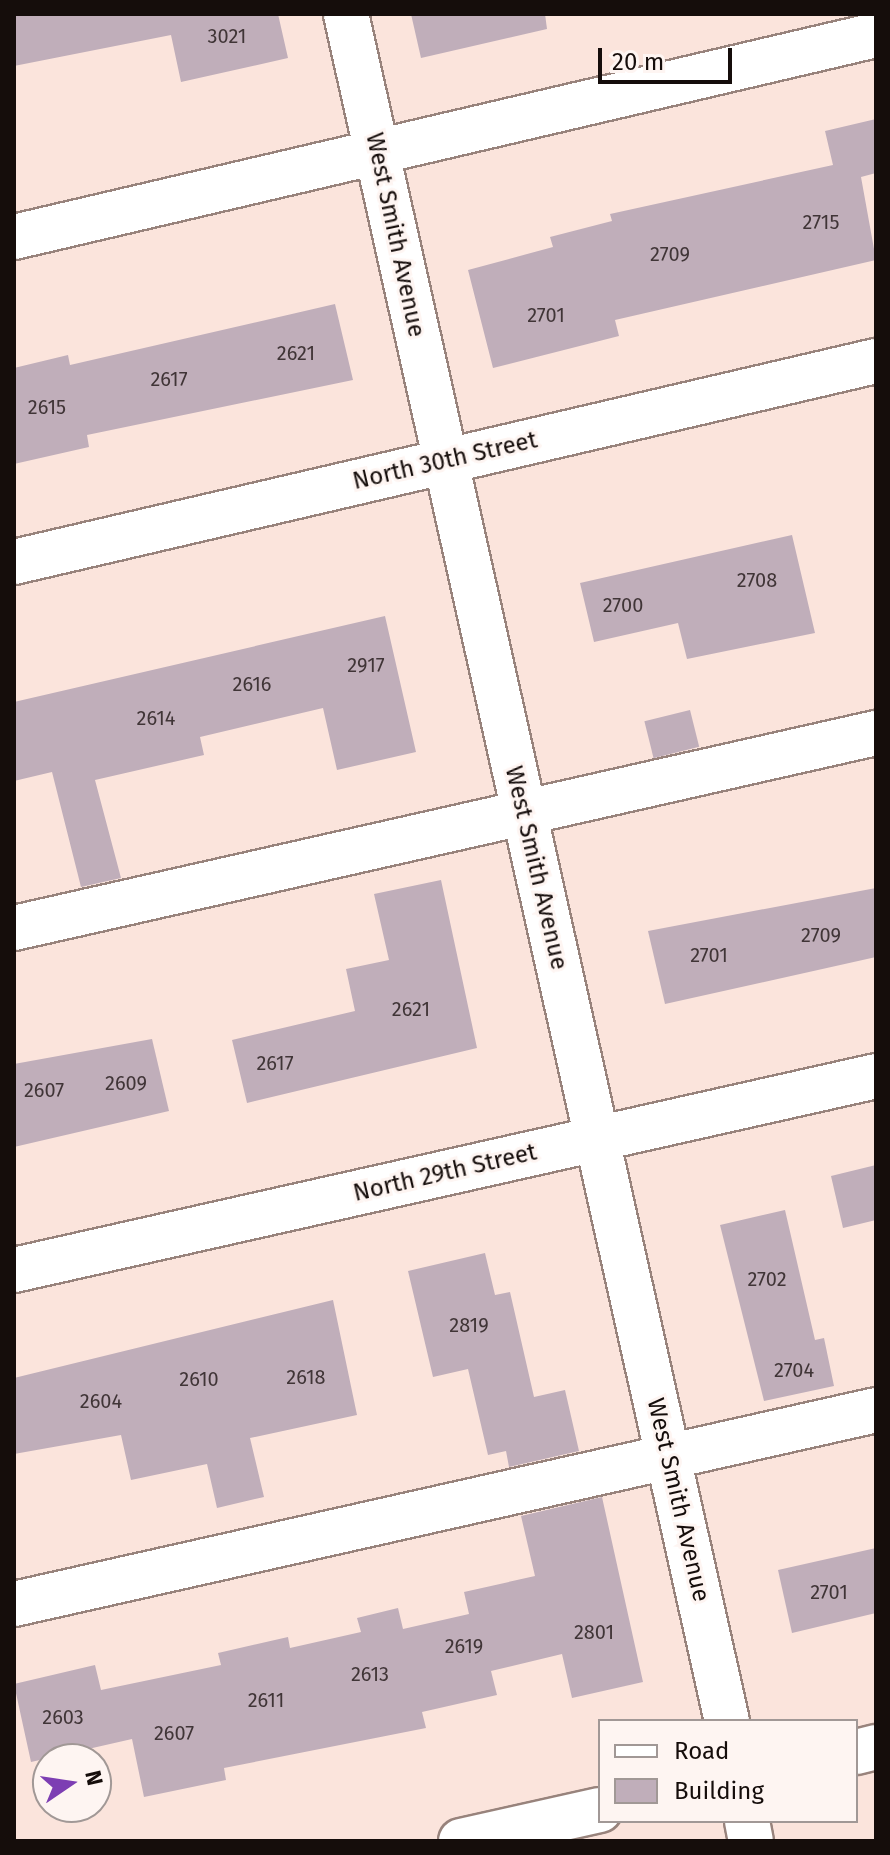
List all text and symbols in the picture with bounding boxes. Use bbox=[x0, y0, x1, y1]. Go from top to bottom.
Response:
house number: 3021 bbox=[208, 24, 246, 48]
scale bar bbox=[602, 32, 736, 82]
text: 20 m bbox=[612, 48, 664, 76]
street label: West Smith Avenue bbox=[359, 130, 431, 340]
house number: 2715 bbox=[803, 210, 839, 234]
house number: 2709 bbox=[650, 242, 690, 266]
house number: 2701 bbox=[527, 303, 565, 327]
house number: 2621 bbox=[277, 341, 315, 365]
house number: 2617 bbox=[150, 367, 188, 391]
house number: 2615 bbox=[28, 395, 66, 419]
street label: North 30th Street bbox=[350, 426, 540, 496]
house number: 2708 bbox=[737, 568, 777, 592]
house number: 2700 bbox=[603, 593, 643, 617]
house number: 2917 bbox=[347, 653, 385, 677]
house number: 2616 bbox=[233, 672, 271, 696]
house number: 2614 bbox=[137, 706, 175, 730]
street label: West Smith Avenue bbox=[499, 763, 573, 973]
house number: 2709 bbox=[801, 923, 841, 947]
house number: 2701 bbox=[690, 943, 728, 967]
house number: 2621 bbox=[392, 997, 430, 1021]
house number: 2617 bbox=[256, 1051, 294, 1075]
house number: 2609 bbox=[105, 1071, 147, 1095]
house number: 2607 bbox=[24, 1078, 64, 1102]
street label: North 29th Street bbox=[351, 1138, 539, 1208]
house number: 2702 bbox=[747, 1267, 787, 1291]
house number: 2819 bbox=[449, 1313, 489, 1337]
house number: 2704 bbox=[774, 1358, 814, 1382]
house number: 2618 bbox=[286, 1365, 326, 1389]
house number: 2610 bbox=[179, 1367, 219, 1391]
house number: 2604 bbox=[80, 1389, 122, 1413]
street label: West Smith Avenue bbox=[641, 1395, 715, 1605]
house number: 2701 bbox=[810, 1580, 848, 1604]
house number: 2801 bbox=[574, 1620, 614, 1644]
house number: 2619 bbox=[445, 1634, 483, 1658]
house number: 2613 bbox=[351, 1662, 389, 1686]
house number: 2611 bbox=[248, 1688, 284, 1712]
house number: 2603 bbox=[42, 1705, 84, 1729]
legend bbox=[598, 1719, 858, 1823]
house number: 2607 bbox=[154, 1721, 194, 1745]
text: Road bbox=[674, 1737, 729, 1765]
north arrow bbox=[32, 1743, 112, 1823]
text: N bbox=[79, 1768, 109, 1788]
text: Building bbox=[674, 1777, 764, 1805]

